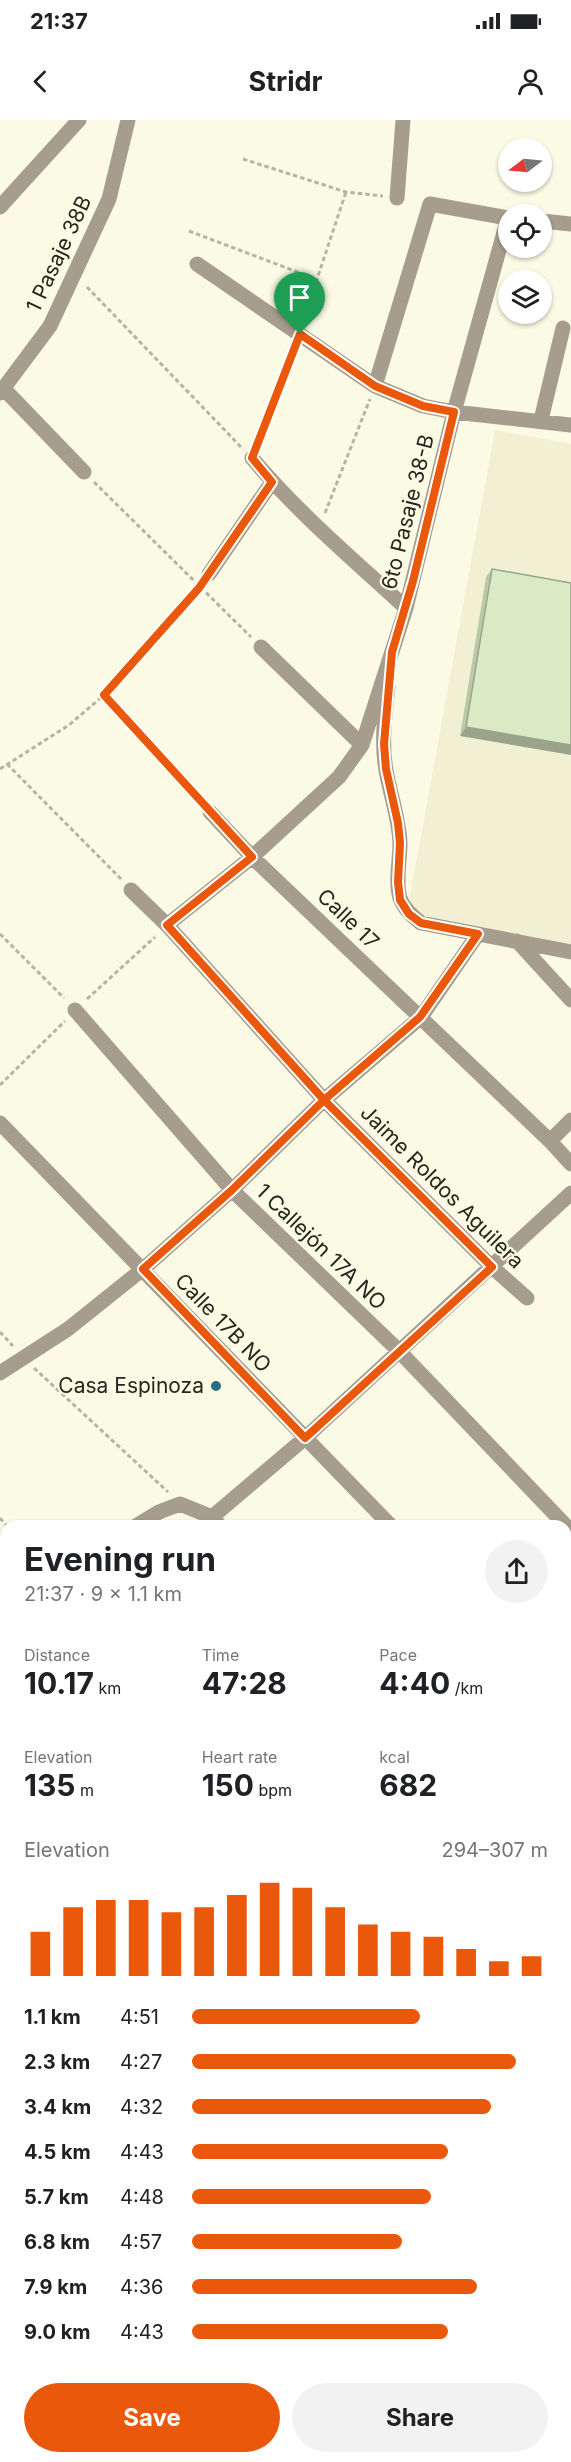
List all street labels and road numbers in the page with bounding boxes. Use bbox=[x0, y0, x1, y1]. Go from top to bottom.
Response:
street label: 1 Pasaje 38B bbox=[21, 192, 96, 316]
street label: 6to Pasaje 38-B bbox=[376, 432, 439, 592]
street label: Calle 17 bbox=[312, 883, 384, 954]
street label: Jaime Roldos Aguilera bbox=[356, 1100, 529, 1273]
street label: 1 Callejón 17A NO bbox=[251, 1178, 391, 1315]
street label: Calle 17B NO bbox=[170, 1268, 277, 1377]

